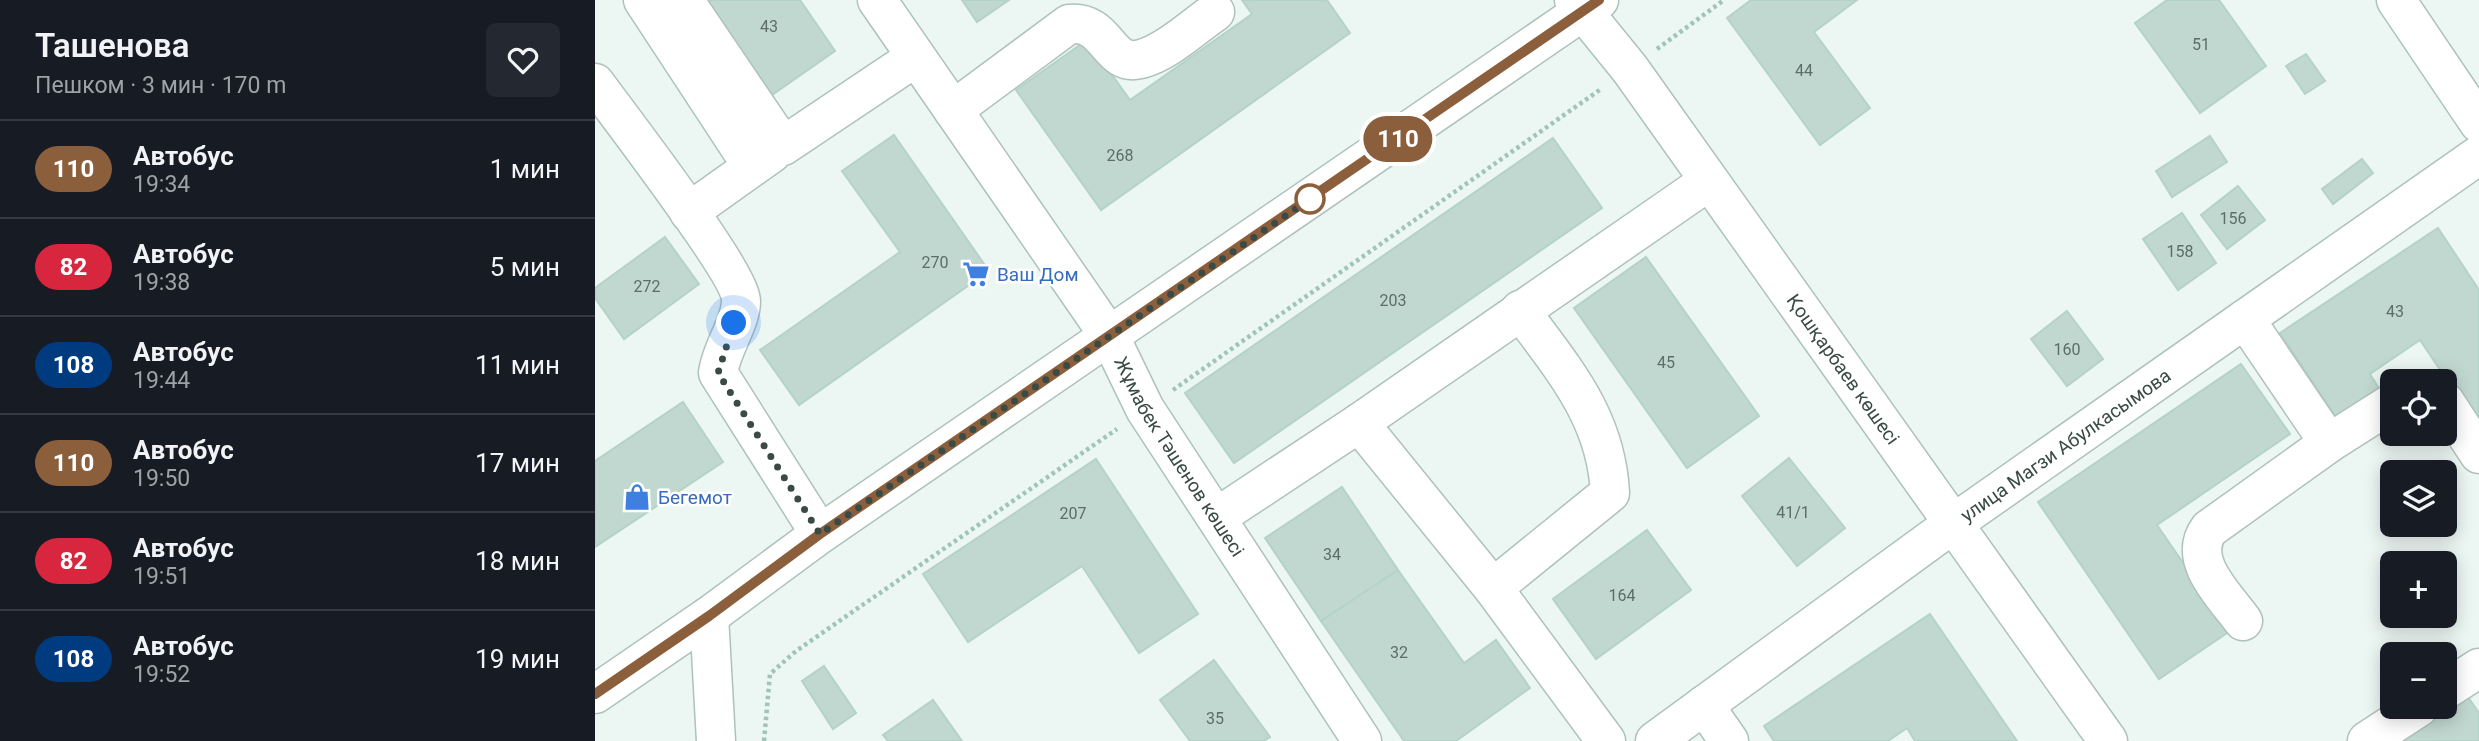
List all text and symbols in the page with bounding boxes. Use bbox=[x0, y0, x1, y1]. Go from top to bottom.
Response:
house number: 43 bbox=[760, 17, 778, 36]
button: heart bbox=[486, 23, 560, 97]
text: Ташенова bbox=[35, 26, 189, 65]
house number: 51 bbox=[2192, 35, 2210, 54]
house number: 44 bbox=[1795, 61, 1813, 80]
text: Пешком · 3 мин · 170 m bbox=[35, 72, 286, 99]
line badge: 110 bbox=[1358, 116, 1438, 162]
text: 110 bbox=[1377, 125, 1419, 153]
text: Автобус bbox=[133, 141, 234, 171]
house number: 268 bbox=[1107, 146, 1133, 165]
text: 1 мин bbox=[490, 154, 560, 184]
text: 110 bbox=[53, 155, 94, 183]
text: 19:34 bbox=[133, 171, 190, 198]
unlabelled marker bbox=[1295, 184, 1325, 214]
house number: 156 bbox=[2220, 209, 2246, 228]
text: Автобус bbox=[133, 239, 234, 269]
house number: 158 bbox=[2167, 242, 2193, 261]
text: 5 мин bbox=[490, 252, 560, 282]
text: 82 bbox=[60, 253, 87, 281]
house number: 270 bbox=[922, 253, 948, 272]
supermarket icon: Ваш Дом bbox=[961, 259, 991, 289]
place label: Ваш Дом bbox=[997, 263, 1078, 286]
text: 19:38 bbox=[133, 269, 190, 296]
house number: 272 bbox=[634, 277, 660, 296]
street label: Қошқарбаев көшесі bbox=[1782, 290, 1904, 449]
house number: 203 bbox=[1380, 291, 1406, 310]
house number: 43 bbox=[2386, 302, 2404, 321]
your location bbox=[716, 305, 751, 340]
text: Автобус bbox=[133, 337, 234, 367]
house number: 160 bbox=[2054, 340, 2080, 359]
text: 11 мин bbox=[475, 350, 560, 380]
text: 108 bbox=[53, 351, 94, 379]
street label: Жұмабек Тәшенов көшесі bbox=[1109, 353, 1249, 561]
house number: 45 bbox=[1657, 353, 1675, 372]
street label: улица Магзи Абулкасымова bbox=[1956, 364, 2175, 527]
text: 19:44 bbox=[133, 367, 190, 394]
map controls bbox=[2380, 369, 2457, 719]
button: locate bbox=[2380, 369, 2457, 446]
text: Автобус bbox=[133, 435, 234, 465]
text: 17 мин bbox=[475, 448, 560, 478]
text: 110 bbox=[53, 449, 94, 477]
button: layers bbox=[2380, 460, 2457, 537]
text: 19:50 bbox=[133, 465, 190, 492]
shop icon: Бегемот bbox=[622, 482, 652, 512]
place label: Бегемот bbox=[658, 486, 732, 509]
house number: 41/1 bbox=[1776, 503, 1810, 522]
house number: 207 bbox=[1060, 504, 1086, 523]
text: Автобус bbox=[133, 533, 234, 563]
house number: 34 bbox=[1323, 545, 1341, 564]
text: 18 мин bbox=[475, 546, 560, 576]
text: 82 bbox=[60, 547, 87, 575]
button: + bbox=[2380, 551, 2457, 628]
text: 19:51 bbox=[133, 563, 190, 590]
house number: 164 bbox=[1609, 586, 1635, 605]
text: Автобус bbox=[133, 631, 234, 661]
button: − bbox=[2380, 642, 2457, 719]
house number: 32 bbox=[1390, 643, 1408, 662]
text: 19 мин bbox=[475, 644, 560, 674]
text: 108 bbox=[53, 645, 94, 673]
text: 19:52 bbox=[133, 661, 190, 688]
house number: 35 bbox=[1206, 709, 1224, 728]

